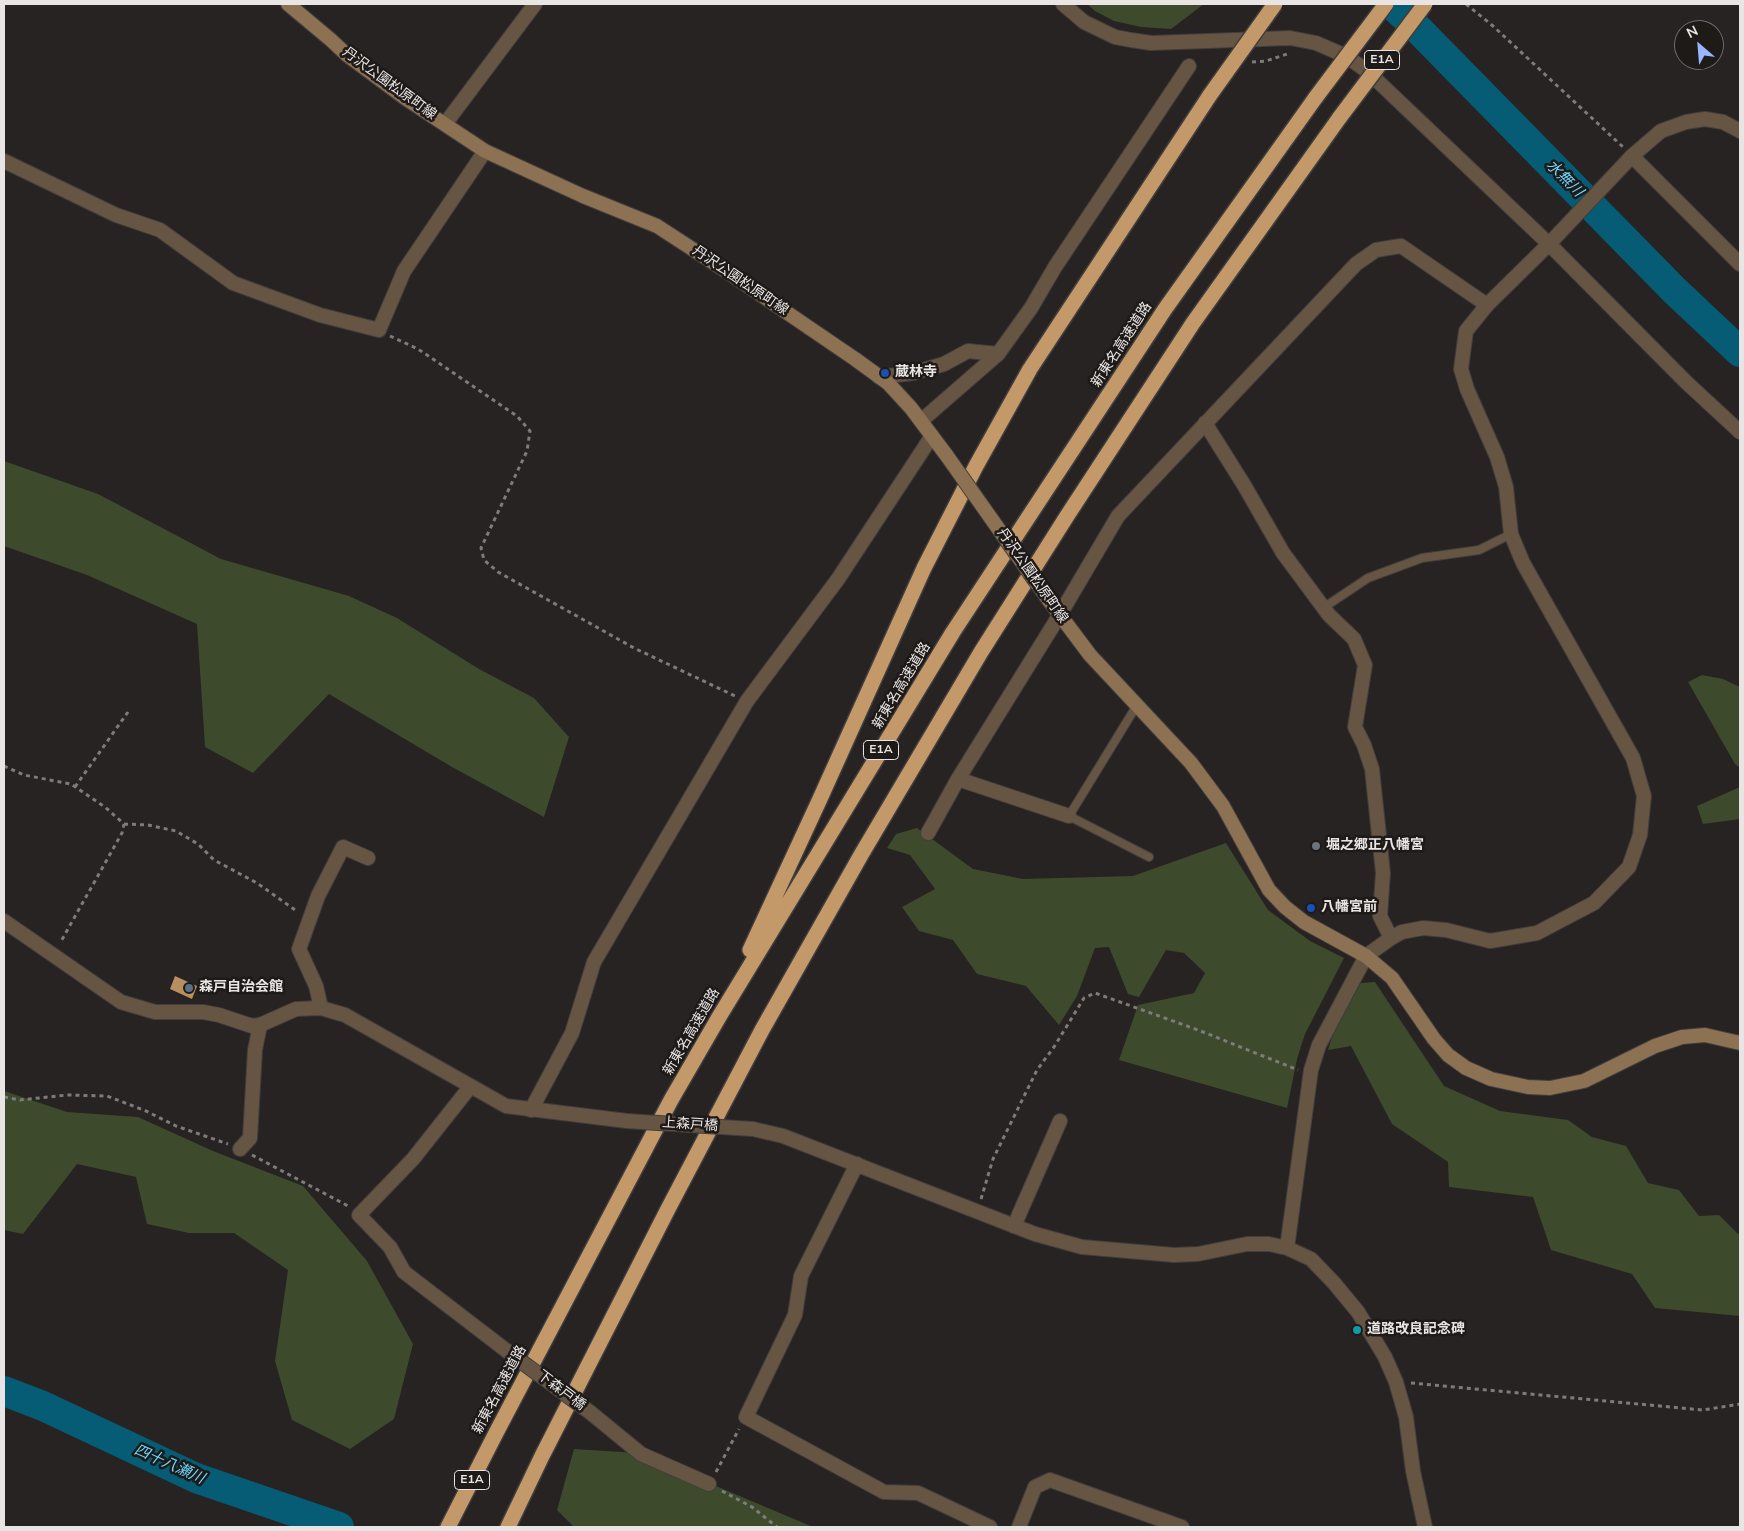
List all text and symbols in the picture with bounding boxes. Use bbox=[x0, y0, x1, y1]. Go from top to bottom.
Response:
north arrow bbox=[1674, 20, 1724, 70]
text: N bbox=[1683, 21, 1701, 43]
street label: 丹沢公園松原町線 bbox=[339, 44, 439, 124]
road number: E1A bbox=[1364, 50, 1400, 70]
water label: 水無川 bbox=[1542, 157, 1586, 201]
street label: 丹沢公園松原町線 bbox=[689, 243, 791, 319]
street label: 新東名高速道路 bbox=[1088, 299, 1156, 391]
place label: 蔵林寺 bbox=[895, 365, 937, 381]
marker: 蔵林寺 bbox=[879, 367, 891, 379]
street label: 丹沢公園松原町線 bbox=[993, 525, 1071, 627]
street label: 新東名高速道路 bbox=[870, 640, 934, 732]
road number: E1A bbox=[864, 740, 898, 760]
place label: 堀之郷正八幡宮 bbox=[1326, 838, 1424, 854]
marker: 堀之郷正八幡宮 bbox=[1310, 840, 1322, 852]
place label: 八幡宮前 bbox=[1321, 900, 1377, 916]
marker: 八幡宮前 bbox=[1305, 902, 1317, 914]
place label: 森戸自治会館 bbox=[199, 980, 283, 996]
marker: 森戸自治会館 bbox=[183, 982, 195, 994]
street label: 新東名高速道路 bbox=[660, 985, 724, 1079]
street label: 上森戸橋 bbox=[661, 1115, 719, 1135]
place label: 道路改良記念碑 bbox=[1367, 1322, 1465, 1338]
marker: 道路改良記念碑 bbox=[1351, 1324, 1363, 1336]
street label: 新東名高速道路 bbox=[470, 1343, 530, 1437]
street label: 下森戸橋 bbox=[534, 1367, 588, 1415]
water label: 四十八瀬川 bbox=[131, 1442, 207, 1488]
road number: E1A bbox=[454, 1470, 490, 1490]

